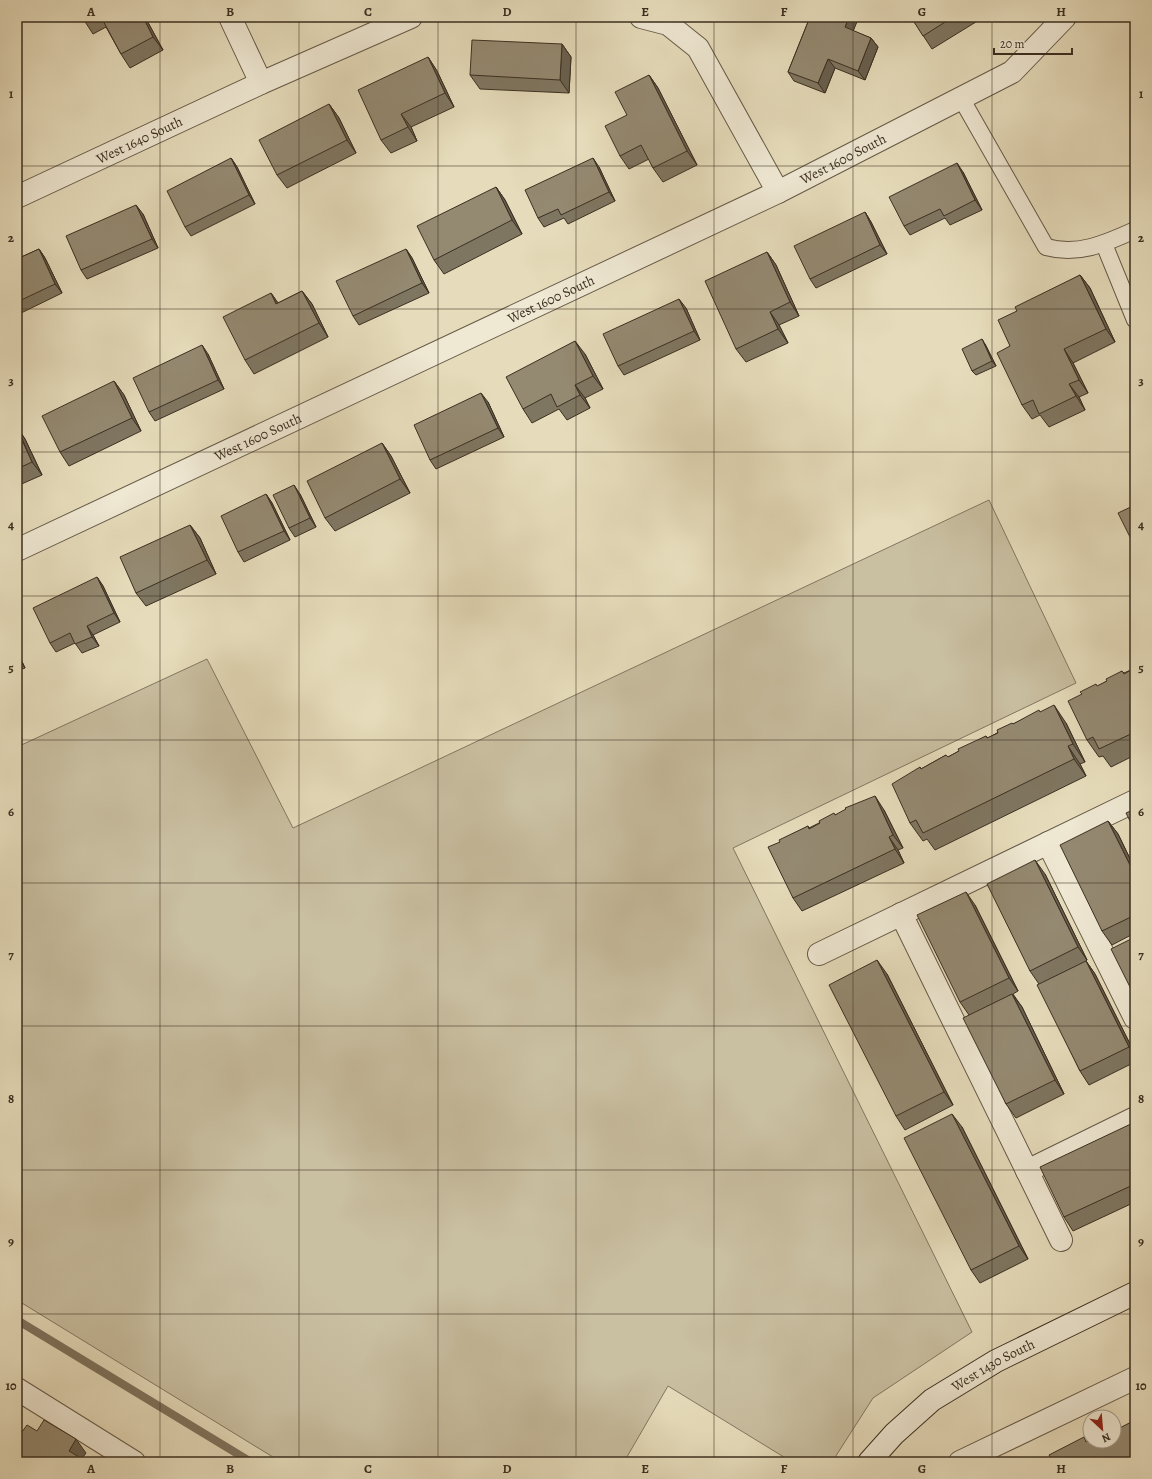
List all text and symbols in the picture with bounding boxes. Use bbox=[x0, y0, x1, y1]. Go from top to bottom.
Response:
text: A bbox=[86, 3, 96, 20]
text: B bbox=[226, 3, 234, 20]
text: C bbox=[364, 3, 372, 20]
text: D bbox=[502, 3, 512, 20]
text: E bbox=[641, 3, 649, 20]
text: F bbox=[781, 3, 788, 20]
text: G bbox=[918, 3, 926, 20]
text: H bbox=[1056, 3, 1066, 20]
scale bar bbox=[994, 30, 1072, 56]
text: 20 m bbox=[1000, 36, 1024, 52]
text: 1 bbox=[9, 85, 14, 102]
text: 1 bbox=[1139, 85, 1144, 102]
street label: West 1640 South bbox=[92, 112, 186, 169]
street label: West 1600 South bbox=[796, 129, 890, 190]
text: 2 bbox=[8, 229, 15, 246]
text: 2 bbox=[1138, 229, 1145, 246]
street label: West 1600 South bbox=[504, 270, 598, 328]
text: 3 bbox=[8, 372, 14, 389]
text: 3 bbox=[1138, 372, 1144, 389]
street label: West 1600 South bbox=[210, 408, 305, 466]
text: 4 bbox=[8, 516, 14, 533]
text: 4 bbox=[1138, 516, 1144, 533]
text: 5 bbox=[8, 659, 14, 676]
text: 5 bbox=[1138, 659, 1144, 676]
text: 6 bbox=[8, 803, 14, 820]
text: 6 bbox=[1138, 803, 1144, 820]
text: 7 bbox=[8, 946, 14, 963]
text: 7 bbox=[1138, 946, 1144, 963]
text: 8 bbox=[8, 1090, 14, 1107]
text: 8 bbox=[1138, 1090, 1144, 1107]
text: 9 bbox=[8, 1233, 14, 1250]
text: 9 bbox=[1138, 1233, 1144, 1250]
street label: West 1430 South bbox=[947, 1334, 1038, 1396]
text: 10 bbox=[5, 1377, 17, 1394]
text: 10 bbox=[1135, 1377, 1147, 1394]
north arrow bbox=[1082, 1409, 1122, 1449]
text: N bbox=[1099, 1429, 1113, 1446]
text: A bbox=[86, 1460, 96, 1477]
text: B bbox=[226, 1460, 234, 1477]
text: C bbox=[364, 1460, 372, 1477]
text: D bbox=[502, 1460, 512, 1477]
text: E bbox=[641, 1460, 649, 1477]
text: F bbox=[781, 1460, 788, 1477]
text: G bbox=[918, 1460, 926, 1477]
text: H bbox=[1056, 1460, 1066, 1477]

